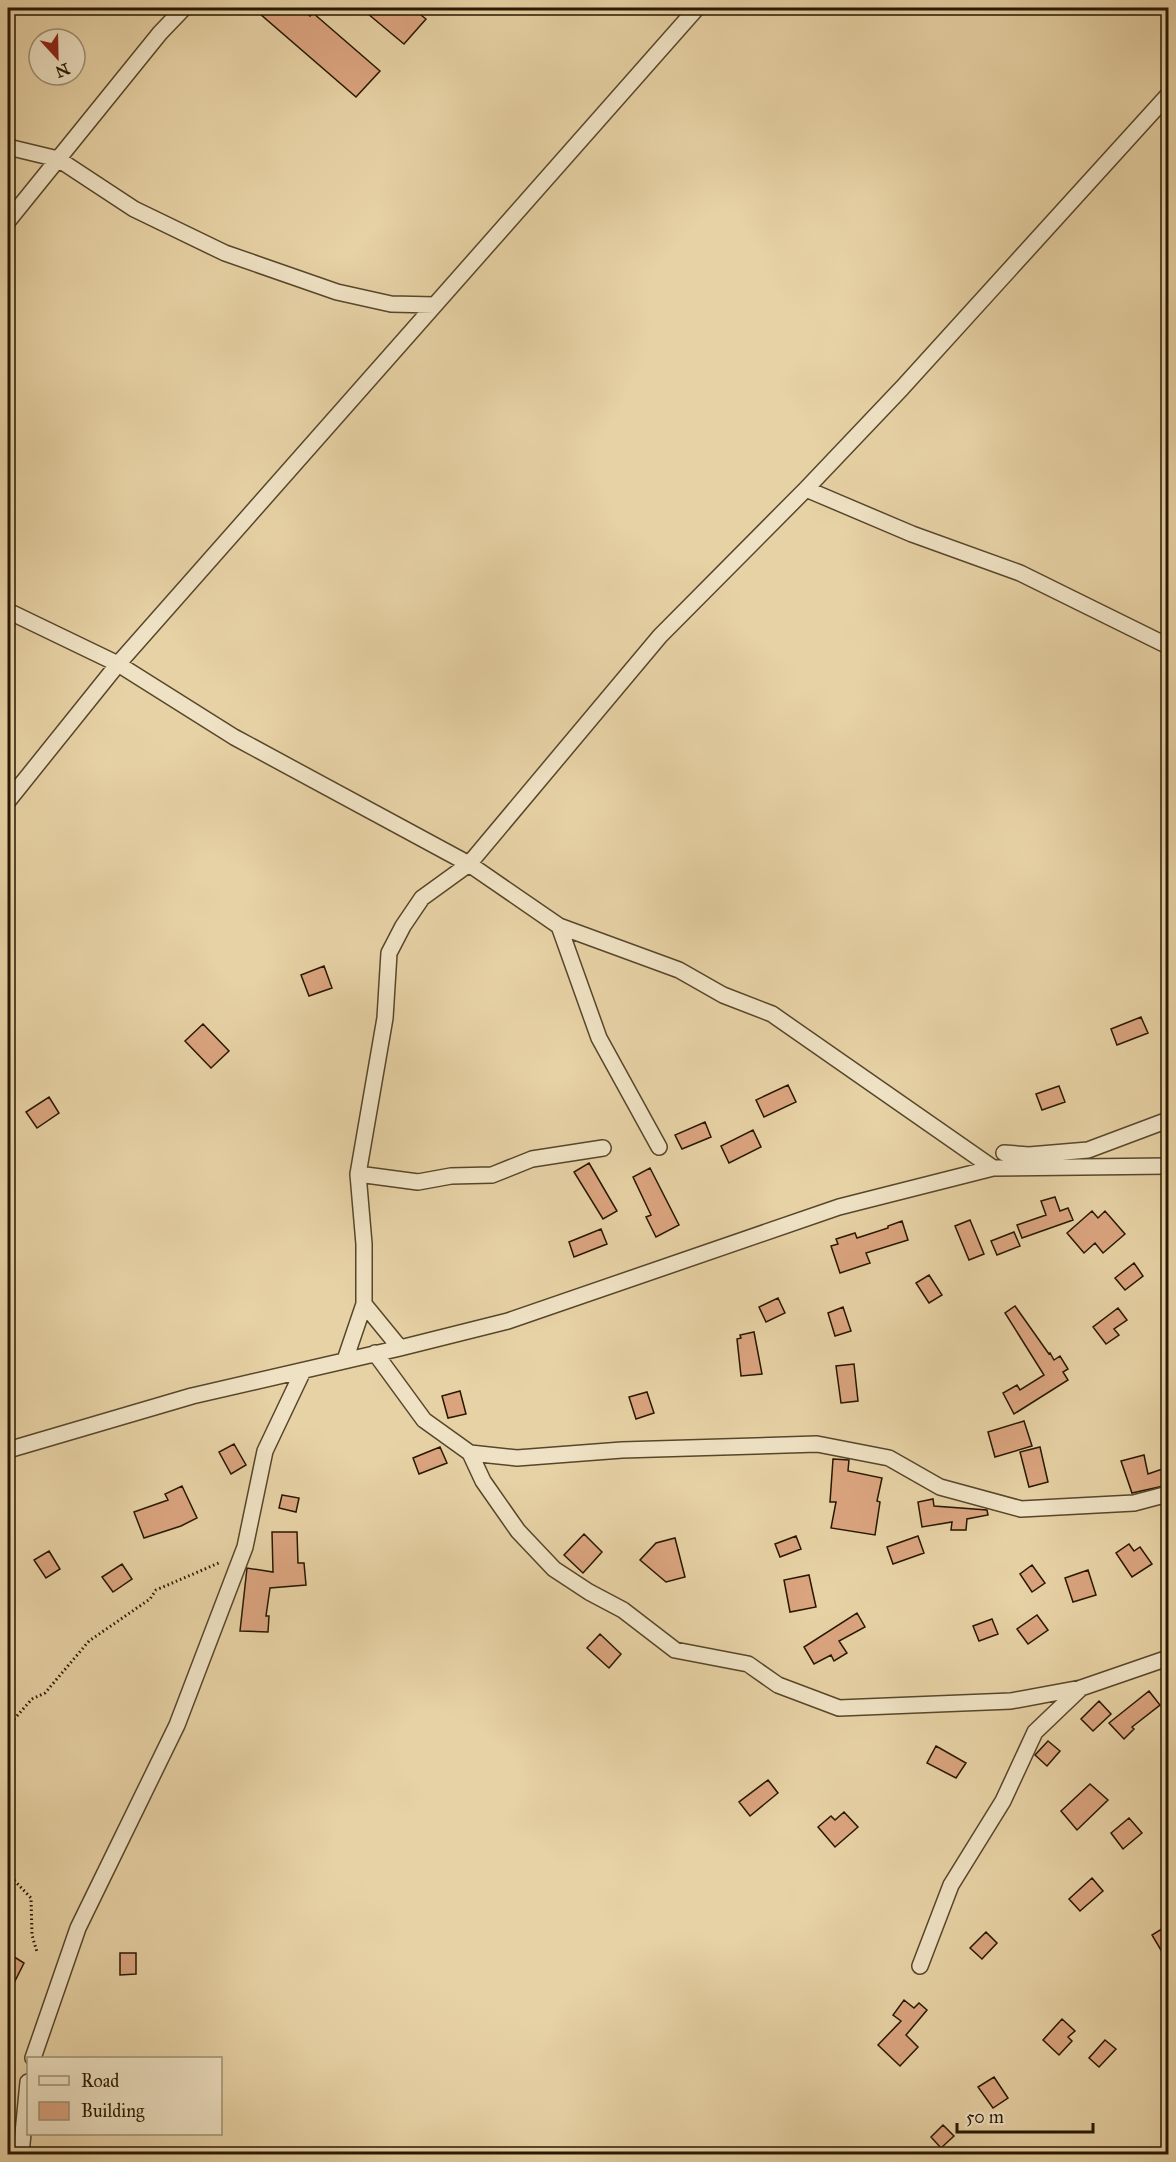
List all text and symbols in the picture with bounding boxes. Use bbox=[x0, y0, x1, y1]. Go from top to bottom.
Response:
north arrow bbox=[27, 27, 87, 87]
text: N bbox=[52, 59, 72, 82]
legend bbox=[27, 2057, 222, 2135]
text: Road bbox=[81, 2070, 119, 2092]
scale bar bbox=[957, 2096, 1094, 2134]
text: Building bbox=[81, 2100, 145, 2123]
text: 50 m bbox=[966, 2106, 1004, 2128]

